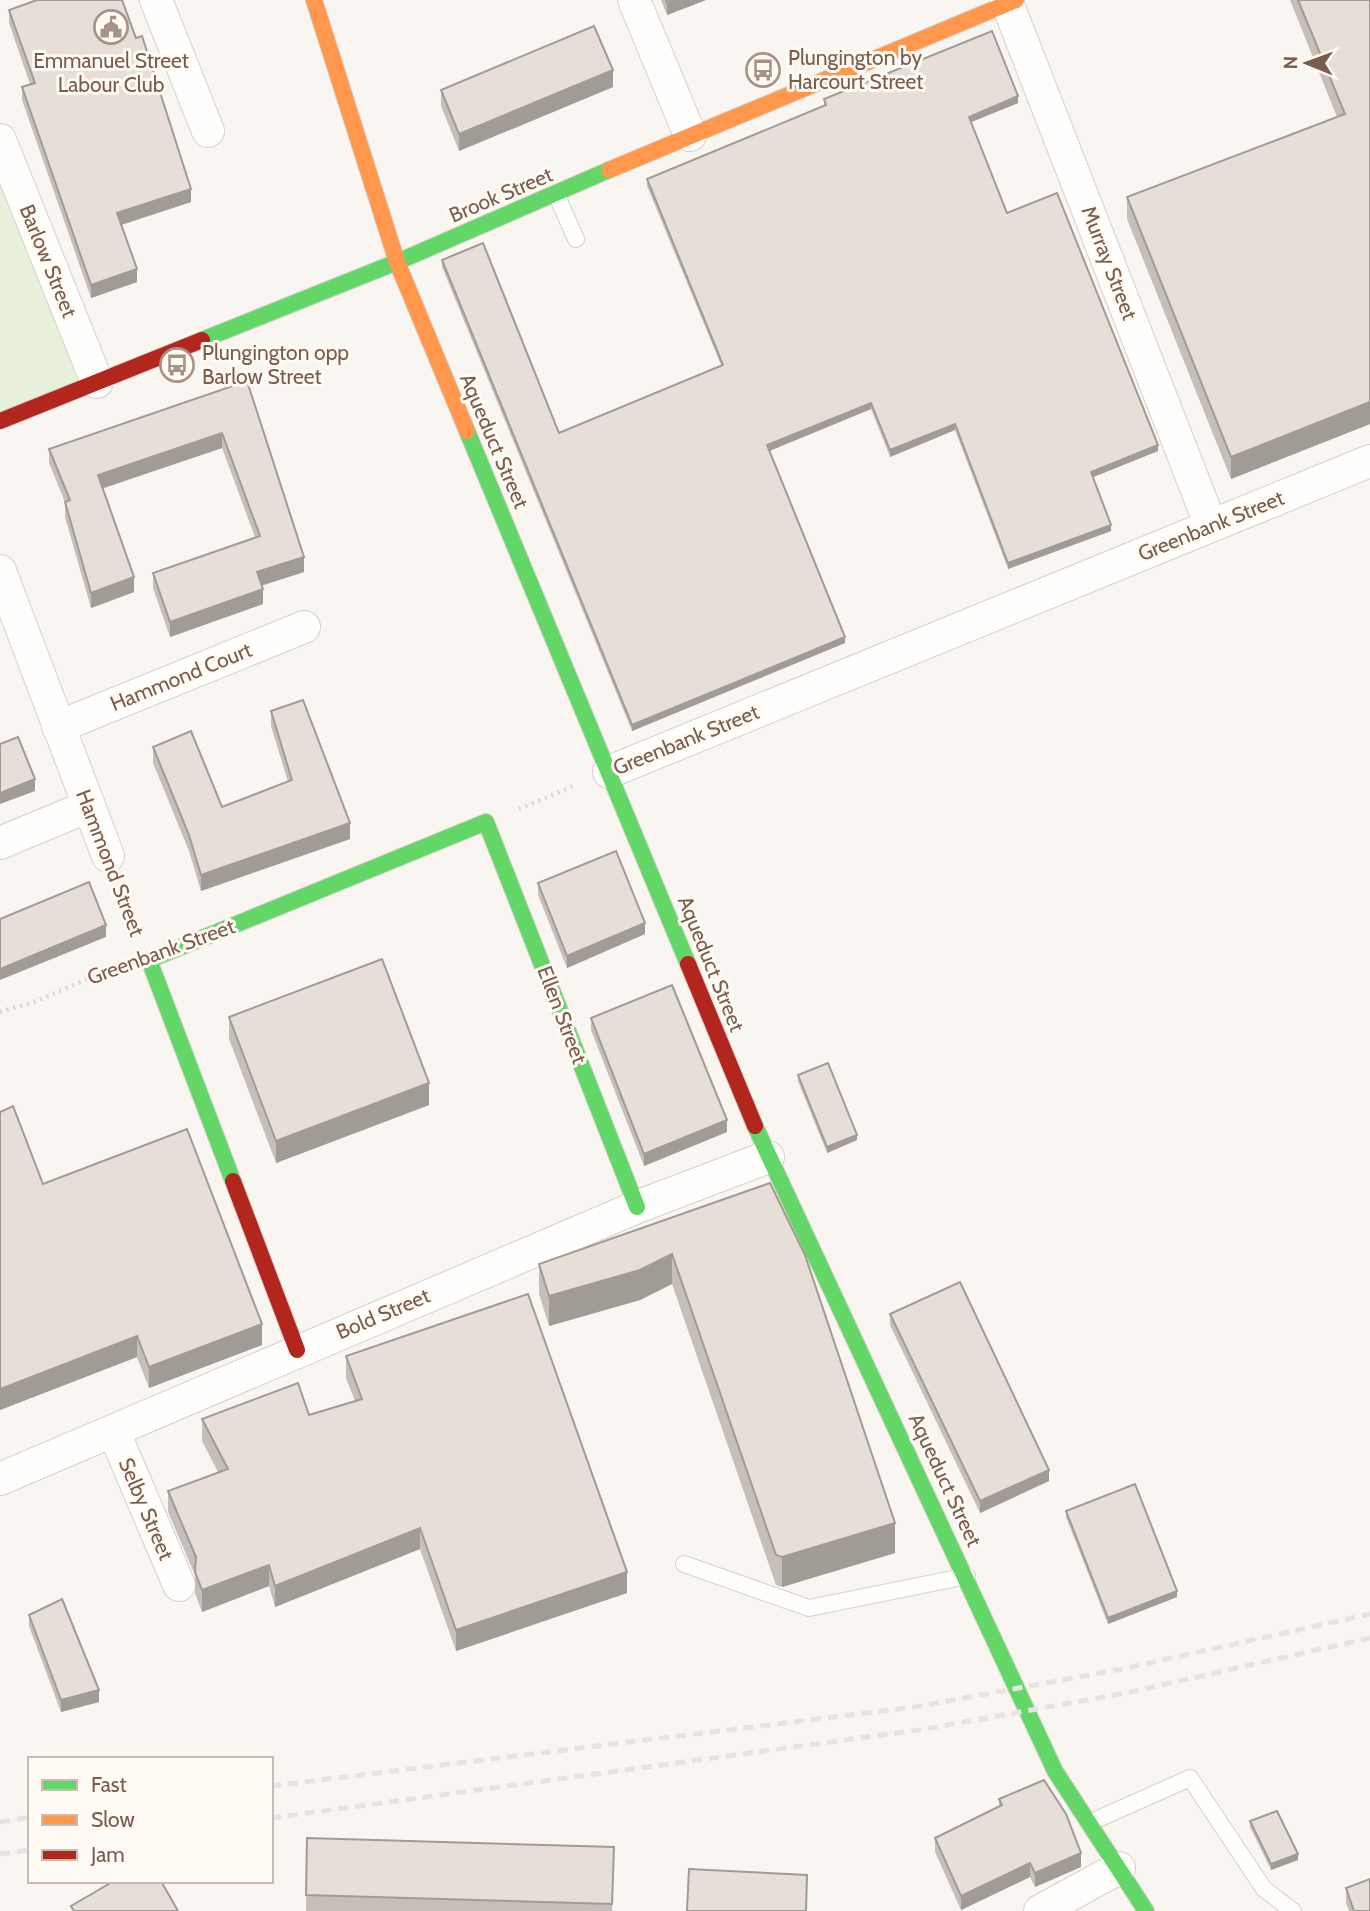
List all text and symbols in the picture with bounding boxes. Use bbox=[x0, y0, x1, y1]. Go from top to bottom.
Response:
public building icon: Emmanuel Street Labour Club bbox=[92, 8, 130, 46]
north arrow bbox=[1272, 28, 1342, 98]
place label: Plungington by Harcourt Street bbox=[788, 45, 923, 94]
place label: Emmanuel Street Labour Club bbox=[33, 48, 189, 97]
bus stop icon: Plungington by Harcourt Street bbox=[744, 51, 782, 89]
text: N bbox=[1279, 56, 1302, 70]
street label: Brook Street bbox=[445, 162, 556, 228]
street label: Barlow Street bbox=[14, 201, 82, 321]
street label: Murray Street bbox=[1076, 202, 1143, 323]
place label: Plungington opp Barlow Street bbox=[202, 340, 349, 389]
bus stop icon: Plungington opp Barlow Street bbox=[158, 346, 196, 384]
street label: Aqueduct Street bbox=[455, 370, 534, 512]
street label: Greenbank Street bbox=[1134, 485, 1287, 566]
street label: Hammond Court bbox=[107, 637, 255, 716]
street label: Greenbank Street bbox=[609, 699, 762, 780]
street label: Hammond Street bbox=[71, 786, 150, 940]
street label: Aqueduct Street bbox=[673, 892, 750, 1035]
street label: Greenbank Street bbox=[84, 913, 238, 990]
street label: Ellen Street bbox=[532, 962, 593, 1067]
street label: Bold Street bbox=[332, 1283, 433, 1344]
street label: Aqueduct Street bbox=[904, 1409, 987, 1550]
street label: Selby Street bbox=[114, 1454, 179, 1564]
legend bbox=[28, 1757, 273, 1883]
text: Fast bbox=[91, 1772, 127, 1797]
text: Slow bbox=[91, 1807, 135, 1832]
text: Jam bbox=[90, 1842, 125, 1867]

